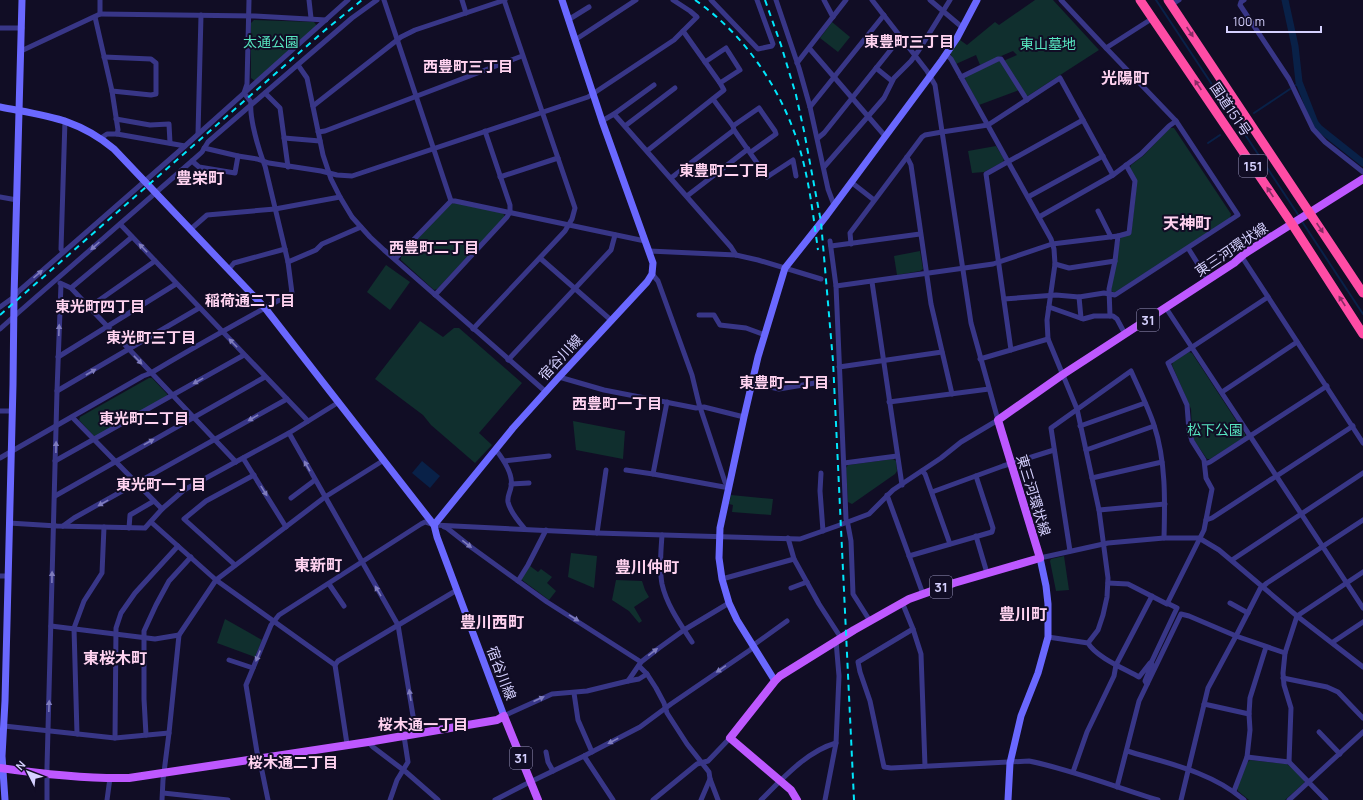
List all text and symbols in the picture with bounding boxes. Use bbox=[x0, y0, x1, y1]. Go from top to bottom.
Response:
scale bar bbox=[1227, 8, 1321, 34]
text: 100 m bbox=[1233, 13, 1265, 30]
one-way arrow bbox=[1186, 27, 1193, 38]
district label: 東豊町三丁目 bbox=[864, 31, 954, 52]
park label: 太通公園 bbox=[243, 32, 299, 51]
park label: 東山墓地 bbox=[1020, 34, 1076, 53]
district label: 西豊町三丁目 bbox=[423, 56, 513, 77]
district label: 光陽町 bbox=[1101, 67, 1149, 89]
street label: 国道151号 bbox=[1206, 78, 1256, 140]
one-way arrow bbox=[1194, 80, 1202, 90]
road number: 151 bbox=[1239, 155, 1267, 177]
district label: 東豊町二丁目 bbox=[679, 160, 769, 181]
district label: 豊栄町 bbox=[176, 167, 224, 189]
one-way arrow bbox=[1266, 187, 1274, 198]
district label: 天神町 bbox=[1163, 212, 1211, 234]
street label: 東三河環状線 bbox=[1191, 218, 1271, 280]
one-way arrow bbox=[1316, 222, 1324, 233]
district label: 西豊町二丁目 bbox=[389, 237, 479, 258]
one-way arrow bbox=[90, 241, 100, 250]
one-way arrow bbox=[139, 244, 148, 253]
one-way arrow bbox=[33, 269, 43, 279]
district label: 稲荷通二丁目 bbox=[205, 290, 295, 311]
district label: 東光町四丁目 bbox=[55, 296, 145, 317]
one-way arrow bbox=[1338, 296, 1346, 306]
road number: 31 bbox=[1137, 309, 1159, 331]
one-way arrow bbox=[56, 323, 62, 336]
district label: 東光町三丁目 bbox=[106, 327, 196, 348]
street label: 宿谷川線 bbox=[534, 330, 586, 384]
one-way arrow bbox=[228, 338, 237, 348]
one-way arrow bbox=[134, 355, 143, 365]
one-way arrow bbox=[85, 368, 97, 375]
district label: 東豊町一丁目 bbox=[739, 372, 829, 393]
one-way arrow bbox=[192, 377, 204, 384]
district label: 西豊町一丁目 bbox=[572, 393, 662, 414]
district label: 東光町二丁目 bbox=[99, 408, 189, 429]
one-way arrow bbox=[247, 415, 259, 422]
park label: 松下公園 bbox=[1187, 420, 1243, 439]
one-way arrow bbox=[144, 439, 155, 446]
one-way arrow bbox=[53, 440, 59, 453]
street label: 東三河環状線 bbox=[1013, 452, 1055, 538]
one-way arrow bbox=[304, 460, 311, 472]
district label: 東光町一丁目 bbox=[116, 474, 206, 495]
one-way arrow bbox=[260, 486, 268, 496]
one-way arrow bbox=[97, 499, 109, 506]
one-way arrow bbox=[462, 540, 473, 548]
district label: 東新町 bbox=[294, 554, 342, 576]
district label: 豊川仲町 bbox=[615, 556, 679, 578]
one-way arrow bbox=[49, 571, 56, 583]
road number: 31 bbox=[930, 576, 952, 598]
one-way arrow bbox=[375, 585, 382, 597]
district label: 豊川町 bbox=[999, 603, 1047, 625]
district label: 豊川西町 bbox=[460, 611, 524, 633]
one-way arrow bbox=[568, 615, 580, 622]
street label: 宿谷川線 bbox=[483, 643, 521, 703]
district label: 東桜木町 bbox=[83, 647, 147, 669]
one-way arrow bbox=[647, 648, 658, 656]
one-way arrow bbox=[255, 651, 261, 663]
one-way arrow bbox=[716, 665, 727, 673]
one-way arrow bbox=[406, 689, 412, 701]
one-way arrow bbox=[534, 696, 545, 702]
one-way arrow bbox=[46, 699, 52, 712]
district label: 桜木通一丁目 bbox=[378, 714, 468, 735]
one-way arrow bbox=[607, 737, 619, 744]
road number: 31 bbox=[510, 747, 532, 769]
north arrow bbox=[8, 752, 48, 792]
district label: 桜木通二丁目 bbox=[248, 752, 338, 773]
text: N bbox=[12, 757, 28, 773]

